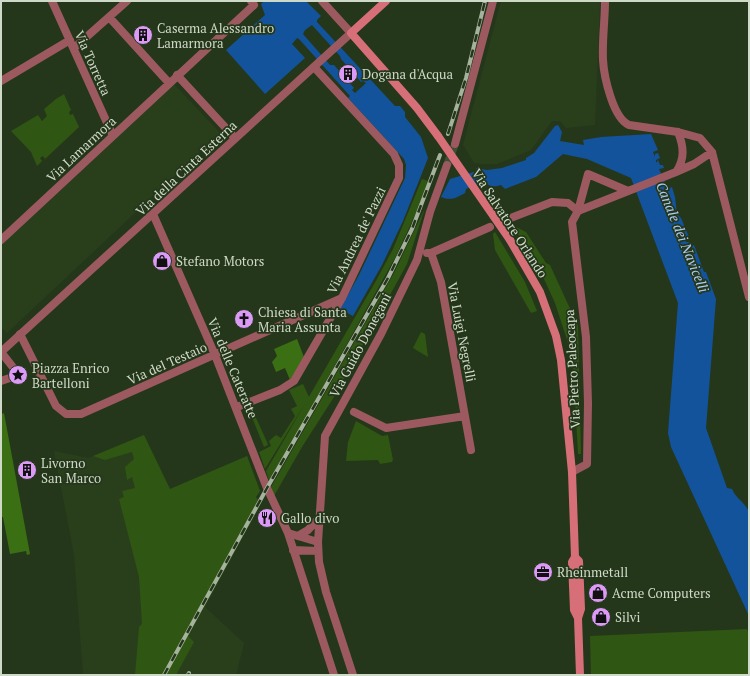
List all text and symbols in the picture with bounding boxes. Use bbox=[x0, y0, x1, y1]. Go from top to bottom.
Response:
place label: Caserma Alessandro Lamarmora bbox=[157, 19, 274, 52]
building icon: Caserma Alessandro Lamarmora bbox=[132, 24, 154, 46]
street label: Via Torretta bbox=[71, 28, 116, 99]
building icon: Dogana d'Acqua bbox=[337, 63, 359, 85]
place label: Dogana d'Acqua bbox=[362, 65, 454, 83]
street label: Via Lamarmora bbox=[42, 112, 120, 186]
street label: Via della Cinta Esterna bbox=[132, 116, 241, 220]
street label: Via Salvatore Orlando bbox=[468, 165, 552, 281]
water label: Canale dei Navicelli bbox=[652, 179, 714, 295]
street label: Via Andrea de' Pazzi bbox=[322, 184, 390, 296]
shop icon: Stefano Motors bbox=[151, 250, 173, 272]
place label: Stefano Motors bbox=[176, 252, 264, 270]
street label: Via Luigi Negrelli bbox=[444, 281, 480, 383]
street label: Via Guido Donegani bbox=[325, 289, 395, 400]
place label: Chiesa di Santa Maria Assunta bbox=[258, 303, 347, 336]
church icon: Chiesa di Santa Maria Assunta bbox=[233, 308, 255, 330]
street label: Via Pietro Paleocapa bbox=[560, 308, 584, 429]
street label: Via delle Cateratte bbox=[204, 315, 262, 421]
street label: Via del Testaio bbox=[124, 337, 210, 389]
place label: Piazza Enrico Bartelloni bbox=[32, 359, 110, 392]
place icon: Piazza Enrico Bartelloni bbox=[7, 364, 29, 386]
place label: Livorno San Marco bbox=[41, 454, 101, 487]
building icon: Livorno San Marco bbox=[16, 459, 38, 481]
restaurant icon: Gallo divo bbox=[256, 507, 278, 529]
place label: Gallo divo bbox=[281, 509, 339, 527]
office icon: Rheinmetall bbox=[532, 561, 554, 583]
place label: Rheinmetall bbox=[557, 563, 628, 581]
shop icon: Acme Computers bbox=[587, 582, 609, 604]
place label: Acme Computers bbox=[612, 584, 711, 602]
shop icon: Silvi bbox=[590, 606, 612, 628]
place label: Silvi bbox=[615, 608, 640, 626]

